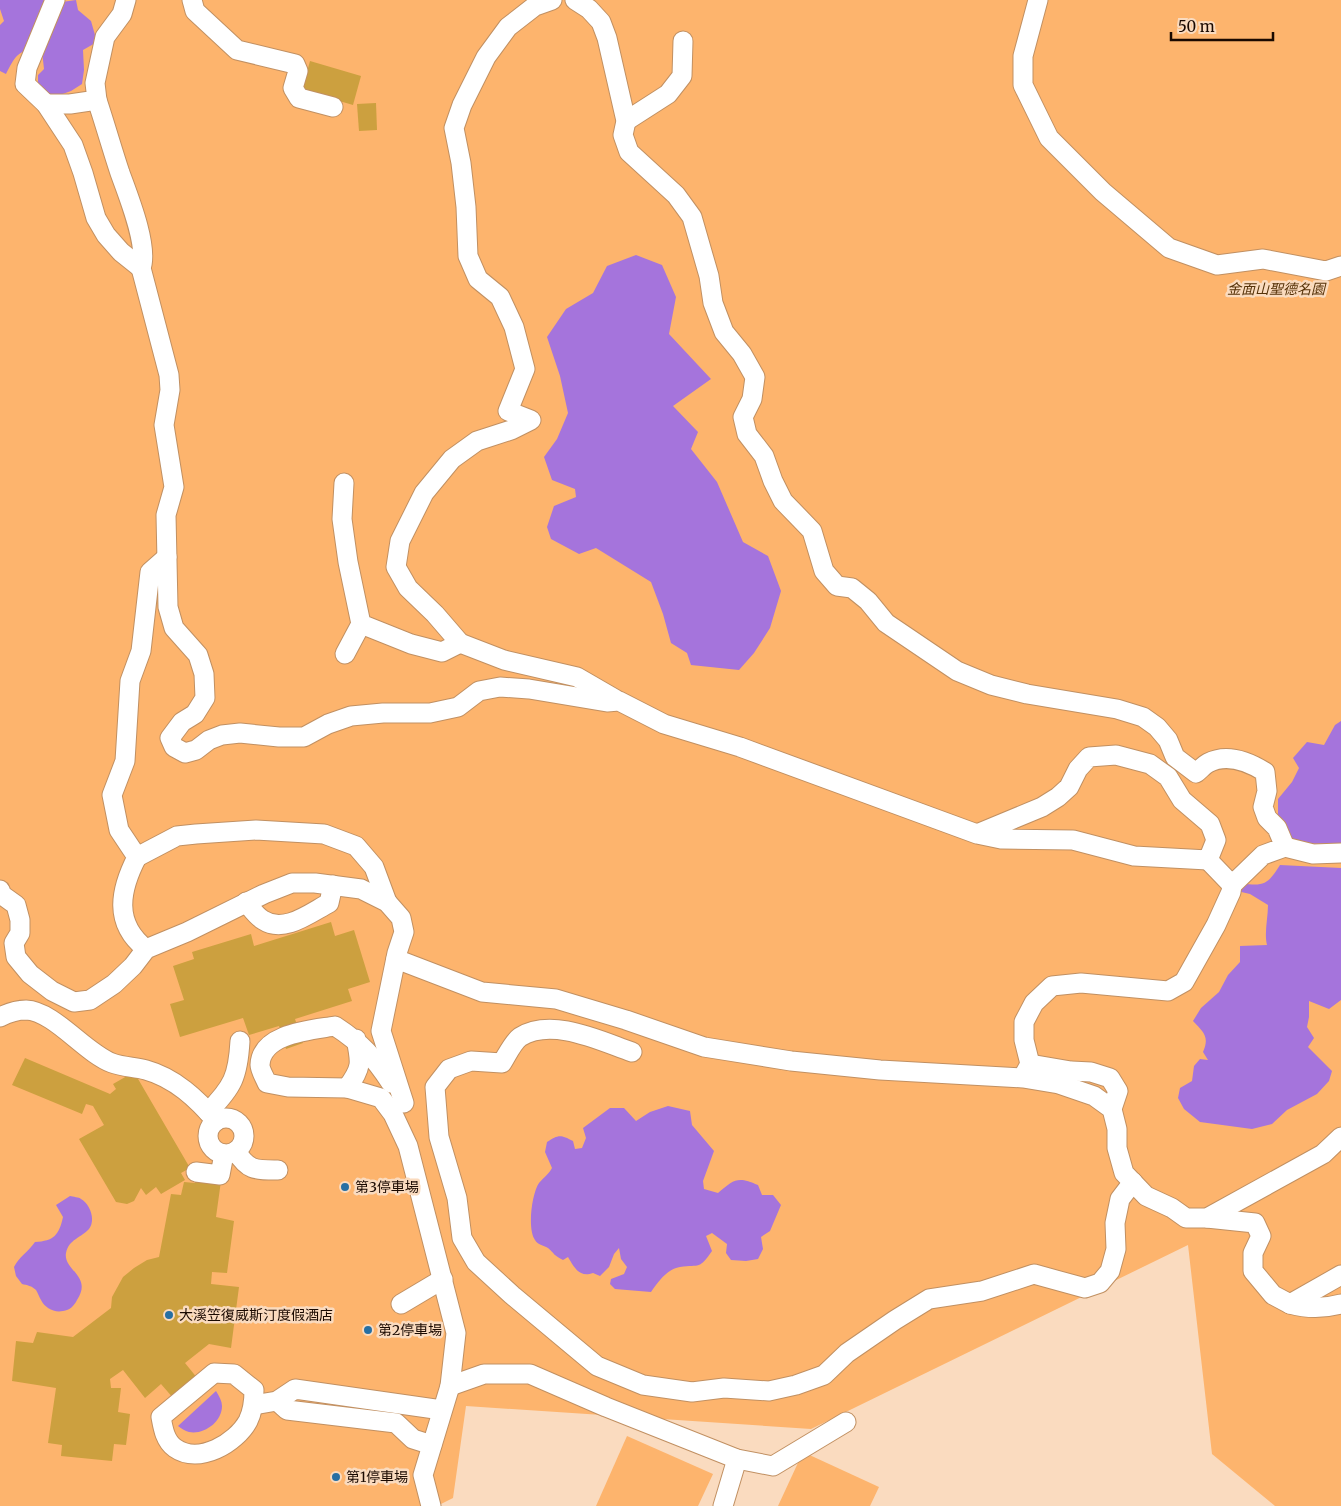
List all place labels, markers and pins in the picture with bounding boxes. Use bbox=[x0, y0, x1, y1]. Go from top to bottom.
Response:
place label: 第3停車場 bbox=[355, 1178, 419, 1196]
marker: 第3停車場 bbox=[339, 1181, 351, 1193]
place label: 大溪笠復威斯汀度假酒店 bbox=[179, 1306, 333, 1324]
marker: 大溪笠復威斯汀度假酒店 bbox=[163, 1309, 175, 1321]
place label: 第2停車場 bbox=[378, 1321, 442, 1339]
marker: 第2停車場 bbox=[362, 1324, 374, 1336]
place label: 第1停車場 bbox=[346, 1468, 408, 1486]
marker: 第1停車場 bbox=[330, 1471, 342, 1483]

